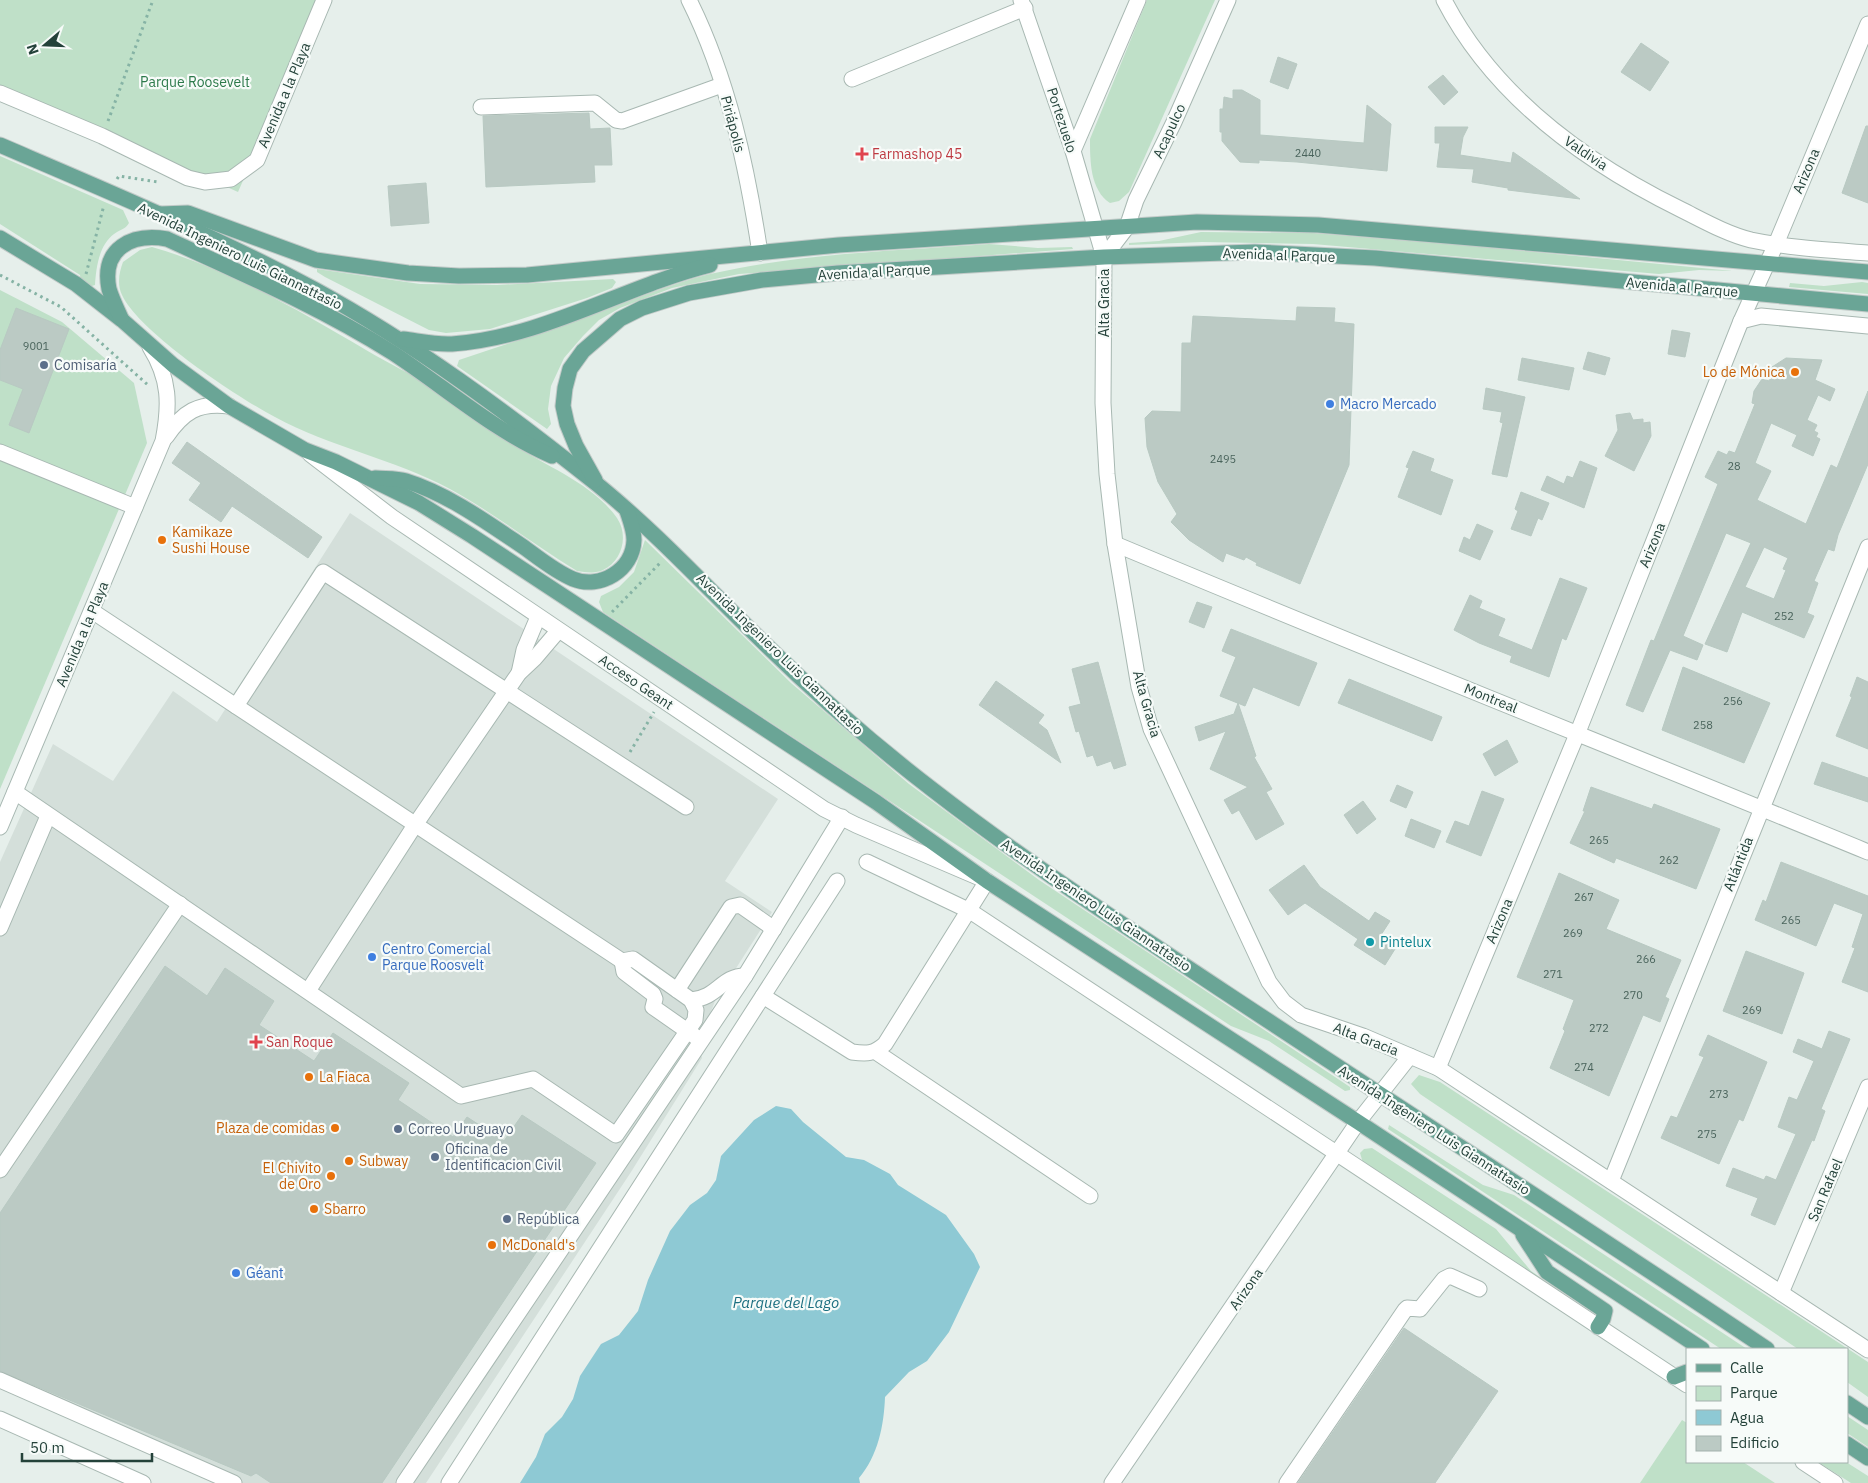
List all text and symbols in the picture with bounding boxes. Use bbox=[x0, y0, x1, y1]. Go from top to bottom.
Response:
north arrow bbox=[20, 20, 70, 70]
street label: Avenida a la Playa bbox=[254, 39, 315, 150]
text: N bbox=[23, 42, 43, 57]
park label: Parque Roosevelt bbox=[140, 73, 250, 91]
street label: Portezuelo bbox=[1043, 85, 1081, 155]
street label: Piriápolis bbox=[717, 94, 749, 155]
street label: Acapulco bbox=[1149, 101, 1190, 161]
street label: Valdivia bbox=[1561, 132, 1612, 174]
place label: Farmashop 45 bbox=[872, 145, 962, 163]
street label: Arizona bbox=[1788, 145, 1824, 196]
house number: 2440 bbox=[1295, 146, 1321, 160]
marker: Farmashop 45 bbox=[856, 148, 868, 160]
street label: Avenida Ingeniero Luis Giannattasio bbox=[135, 199, 345, 314]
street label: Avenida al Parque bbox=[1222, 244, 1336, 266]
street label: Avenida al Parque bbox=[817, 260, 931, 284]
street label: Alta Gracia bbox=[1095, 268, 1113, 337]
street label: Avenida al Parque bbox=[1625, 273, 1739, 301]
house number: 9001 bbox=[23, 339, 50, 353]
place label: Comisaría bbox=[54, 356, 117, 374]
marker: Comisaría bbox=[38, 359, 50, 371]
place label: Lo de Mónica bbox=[1703, 363, 1786, 381]
marker: Lo de Mónica bbox=[1789, 366, 1801, 378]
place label: Macro Mercado bbox=[1340, 395, 1437, 413]
marker: Macro Mercado bbox=[1324, 398, 1336, 410]
house number: 2495 bbox=[1210, 452, 1236, 466]
house number: 28 bbox=[1727, 459, 1741, 473]
street label: Arizona bbox=[1635, 519, 1669, 570]
place label: Kamikaze Sushi House bbox=[172, 523, 250, 557]
marker: Kamikaze Sushi House bbox=[156, 534, 168, 546]
street label: Avenida Ingeniero Luis Giannattasio bbox=[693, 569, 867, 739]
street label: Avenida a la Playa bbox=[52, 578, 113, 689]
house number: 252 bbox=[1774, 609, 1794, 623]
street label: Acceso Geant bbox=[595, 650, 677, 714]
street label: Alta Gracia bbox=[1129, 668, 1165, 740]
street label: Montreal bbox=[1462, 679, 1521, 717]
house number: 256 bbox=[1723, 694, 1743, 708]
house number: 258 bbox=[1693, 718, 1713, 732]
house number: 265 bbox=[1589, 833, 1609, 847]
street label: Atlántida bbox=[1719, 834, 1757, 894]
street label: Avenida Ingeniero Luis Giannattasio bbox=[998, 835, 1195, 976]
house number: 262 bbox=[1659, 853, 1679, 867]
house number: 267 bbox=[1574, 890, 1594, 904]
street label: Arizona bbox=[1481, 895, 1517, 946]
house number: 265 bbox=[1781, 913, 1801, 927]
house number: 269 bbox=[1563, 926, 1583, 940]
place label: Pintelux bbox=[1380, 933, 1431, 951]
marker: Pintelux bbox=[1364, 936, 1376, 948]
place label: Centro Comercial Parque Roosvelt bbox=[382, 940, 491, 974]
marker: Centro Comercial Parque Roosvelt bbox=[366, 951, 378, 963]
house number: 266 bbox=[1636, 952, 1656, 966]
house number: 271 bbox=[1543, 967, 1563, 981]
house number: 270 bbox=[1623, 988, 1643, 1002]
house number: 269 bbox=[1742, 1003, 1762, 1017]
street label: Alta Gracia bbox=[1331, 1018, 1402, 1060]
house number: 272 bbox=[1589, 1021, 1609, 1035]
place label: San Roque bbox=[266, 1033, 334, 1051]
marker: San Roque bbox=[250, 1036, 262, 1048]
house number: 274 bbox=[1574, 1060, 1594, 1074]
street label: Avenida Ingeniero Luis Giannattasio bbox=[1335, 1061, 1533, 1199]
place label: La Fiaca bbox=[319, 1068, 371, 1086]
marker: La Fiaca bbox=[303, 1071, 315, 1083]
house number: 273 bbox=[1709, 1087, 1729, 1101]
place label: Plaza de comidas bbox=[216, 1119, 325, 1137]
place label: Correo Uruguayo bbox=[408, 1120, 514, 1138]
marker: Plaza de comidas bbox=[329, 1122, 341, 1134]
marker: Correo Uruguayo bbox=[392, 1123, 404, 1135]
house number: 275 bbox=[1697, 1127, 1717, 1141]
place label: Oficina de Identificacion Civil bbox=[445, 1140, 561, 1174]
marker: Oficina de Identificacion Civil bbox=[429, 1151, 441, 1163]
place label: Subway bbox=[359, 1152, 408, 1170]
marker: Subway bbox=[343, 1155, 355, 1167]
street label: San Rafael bbox=[1804, 1156, 1846, 1224]
place label: El Chivito de Oro bbox=[262, 1159, 321, 1193]
marker: El Chivito de Oro bbox=[325, 1170, 337, 1182]
place label: Sbarro bbox=[324, 1200, 366, 1218]
marker: Sbarro bbox=[308, 1203, 320, 1215]
place label: República bbox=[517, 1210, 580, 1228]
marker: República bbox=[501, 1213, 513, 1225]
place label: McDonald's bbox=[502, 1236, 575, 1254]
marker: McDonald's bbox=[486, 1239, 498, 1251]
place label: Géant bbox=[246, 1264, 284, 1282]
street label: Arizona bbox=[1225, 1264, 1267, 1314]
marker: Géant bbox=[230, 1267, 242, 1279]
water label: Parque del Lago bbox=[733, 1293, 839, 1312]
legend bbox=[1686, 1348, 1848, 1463]
text: Calle bbox=[1730, 1358, 1764, 1377]
text: Parque bbox=[1730, 1383, 1778, 1402]
text: Agua bbox=[1730, 1408, 1764, 1427]
scale bar bbox=[22, 1430, 152, 1462]
text: Edificio bbox=[1730, 1433, 1779, 1452]
text: 50 m bbox=[30, 1438, 65, 1457]

